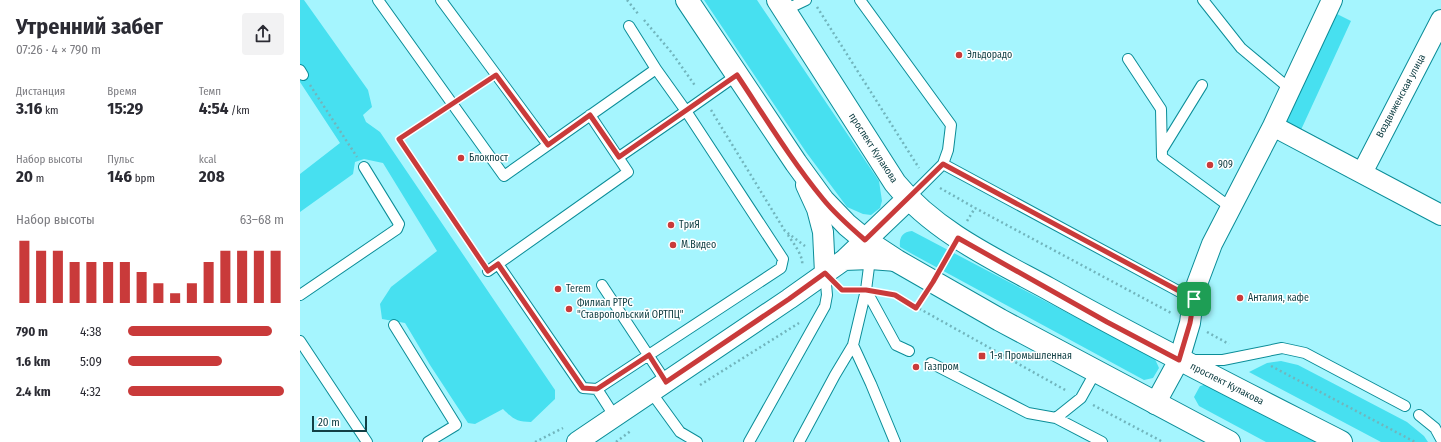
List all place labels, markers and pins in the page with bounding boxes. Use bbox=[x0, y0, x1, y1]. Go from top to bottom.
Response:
place label: Эльдорадо bbox=[967, 49, 1012, 61]
marker: Эльдорадо bbox=[954, 50, 964, 60]
place label: Блокпост bbox=[469, 152, 509, 164]
marker: Блокпост bbox=[456, 153, 466, 163]
place label: 909 bbox=[1218, 159, 1233, 171]
marker: 909 bbox=[1205, 160, 1215, 170]
place label: ТриЯ bbox=[679, 219, 700, 231]
marker: ТриЯ bbox=[666, 220, 676, 230]
place label: М.Видео bbox=[681, 239, 716, 251]
marker: М.Видео bbox=[668, 240, 678, 250]
pin bbox=[1177, 282, 1211, 316]
place label: Terem bbox=[566, 283, 591, 295]
marker: Terem bbox=[553, 284, 563, 294]
place label: Анталия, кафе bbox=[1248, 292, 1309, 304]
marker: Анталия, кафе bbox=[1235, 293, 1245, 303]
place label: Филиал РТРС "Ставропольский ОРТПЦ" bbox=[577, 297, 684, 321]
marker: Филиал РТРС "Ставропольский ОРТПЦ" bbox=[564, 304, 574, 314]
place label: 1-я Промышленная bbox=[990, 350, 1072, 362]
marker: 1-я Промышленная bbox=[977, 351, 987, 361]
place label: Газпром bbox=[924, 361, 959, 373]
marker: Газпром bbox=[911, 362, 921, 372]

